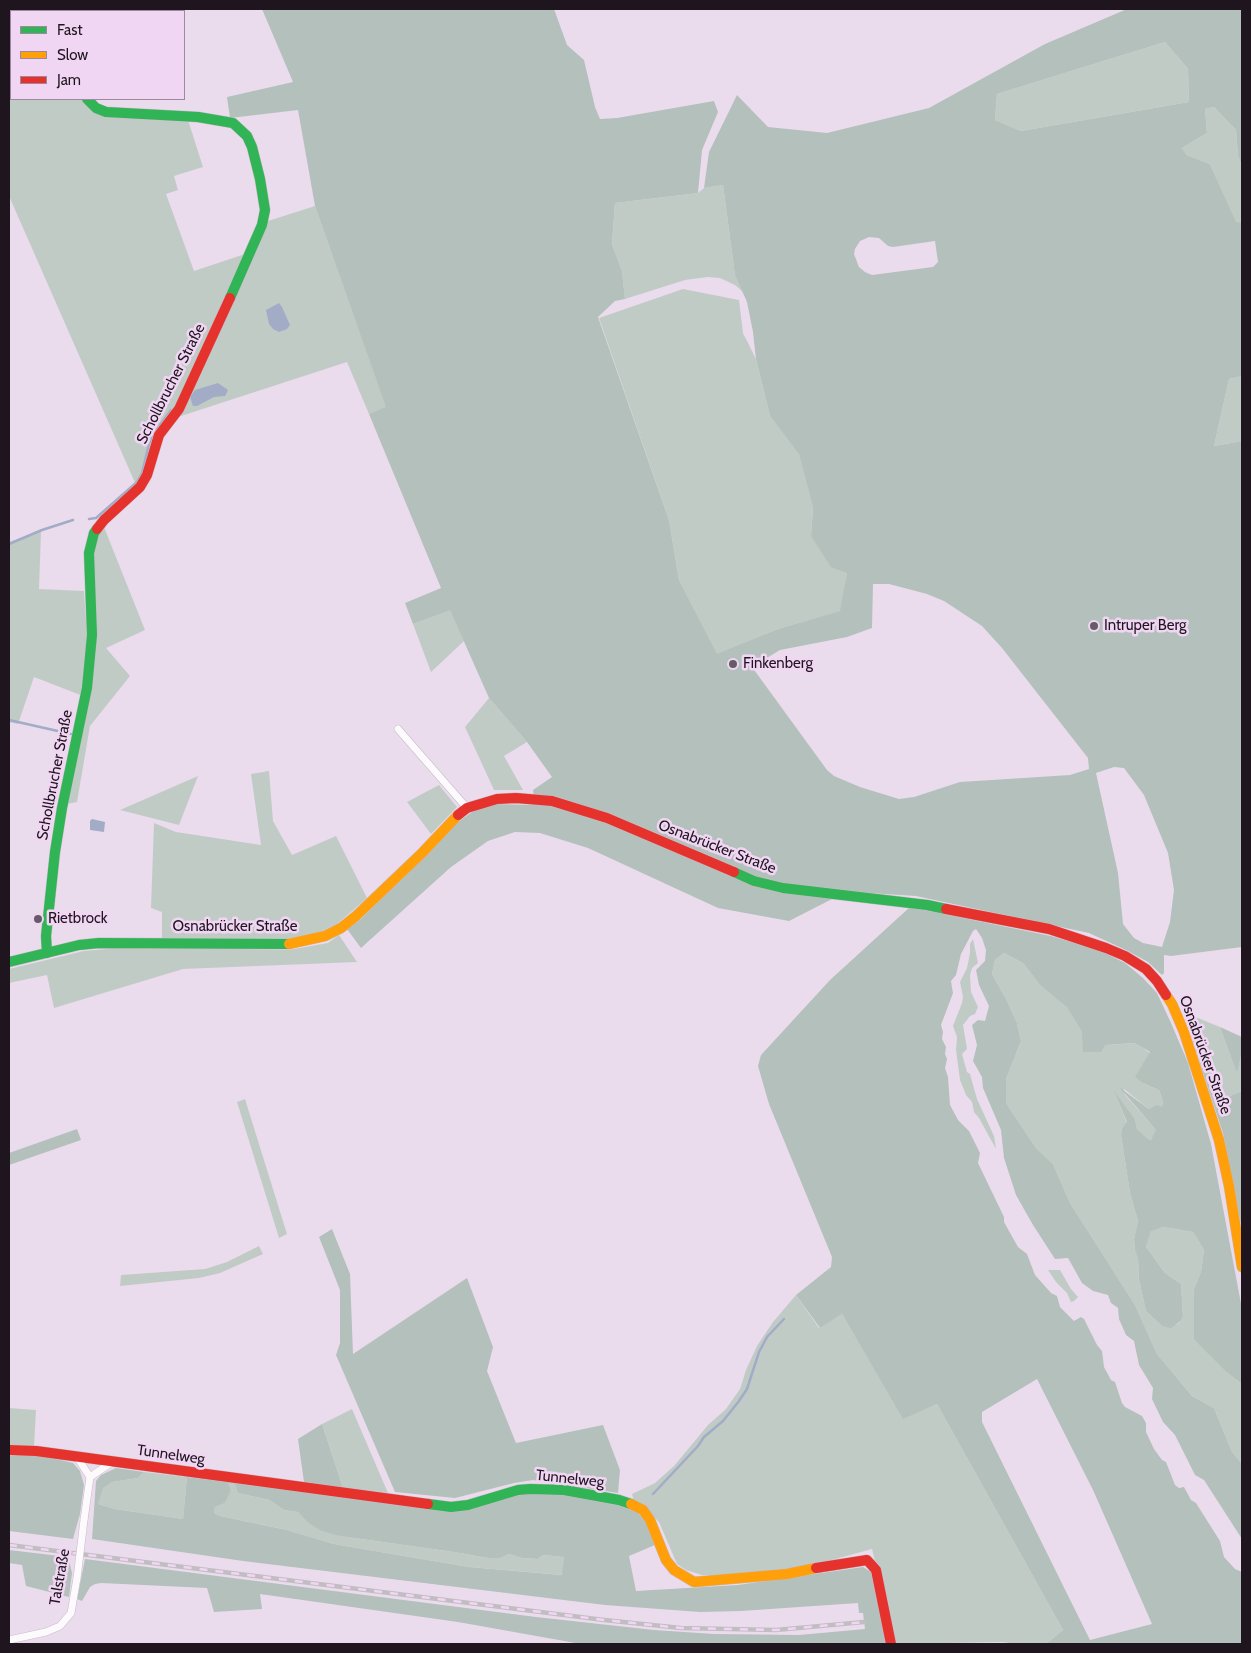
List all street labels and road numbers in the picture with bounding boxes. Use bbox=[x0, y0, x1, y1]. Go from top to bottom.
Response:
street label: Schollbrucher Straße bbox=[133, 321, 209, 447]
street label: Schollbrucher Straße bbox=[34, 708, 76, 842]
street label: Osnabrücker Straße bbox=[655, 816, 779, 878]
street label: Osnabrücker Straße bbox=[173, 918, 297, 936]
street label: Osnabrücker Straße bbox=[1175, 993, 1235, 1117]
street label: Tunnelweg bbox=[136, 1441, 206, 1469]
street label: Tunnelweg bbox=[535, 1466, 605, 1492]
street label: Talstraße bbox=[46, 1547, 74, 1607]

